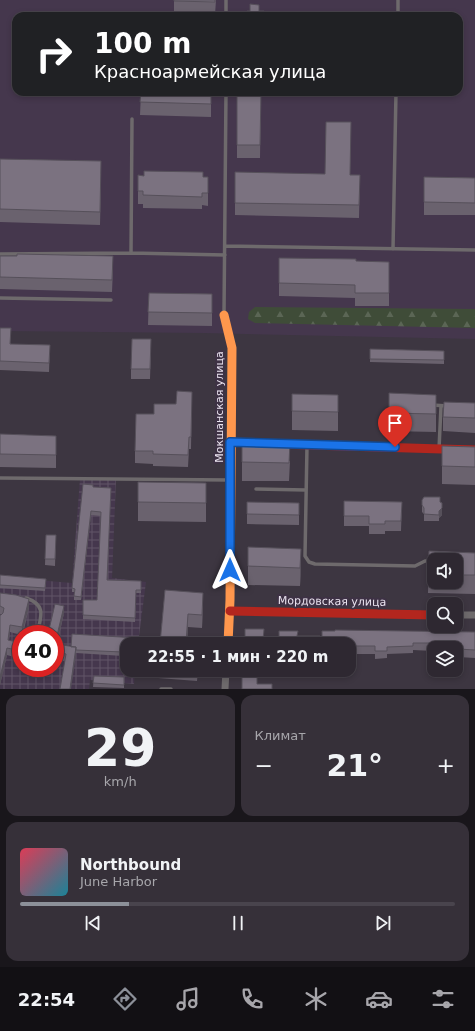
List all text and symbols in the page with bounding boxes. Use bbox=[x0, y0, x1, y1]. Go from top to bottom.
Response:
text: 100 m bbox=[94, 27, 191, 60]
icon: right bbox=[28, 28, 80, 80]
text: Красноармейская улица bbox=[94, 61, 326, 82]
street label: Мокшанская улица bbox=[213, 351, 226, 463]
pin bbox=[378, 406, 412, 447]
icon: arrive bbox=[384, 412, 406, 434]
position arrow bbox=[209, 549, 251, 591]
map controls bbox=[427, 553, 463, 677]
button: sound bbox=[427, 553, 463, 589]
street label: Мордовская улица bbox=[278, 594, 386, 609]
button: search bbox=[427, 597, 463, 633]
speed limit sign: 40 bbox=[12, 625, 64, 677]
button: layers bbox=[427, 641, 463, 677]
text: 22:55 · 1 мин · 220 m bbox=[148, 648, 329, 666]
text: 29 bbox=[84, 718, 156, 778]
text: Климат bbox=[255, 728, 306, 743]
text: 21° bbox=[326, 748, 383, 783]
text: − bbox=[255, 753, 273, 778]
text: + bbox=[437, 753, 455, 778]
text: km/h bbox=[104, 774, 137, 789]
text: Northbound bbox=[80, 856, 181, 874]
text: June Harbor bbox=[80, 874, 157, 889]
icon: previous bbox=[82, 912, 104, 934]
icon: pause bbox=[227, 912, 249, 934]
icon: next bbox=[372, 912, 394, 934]
icon: directions bbox=[111, 985, 139, 1013]
icon: music bbox=[174, 985, 202, 1013]
icon: phone bbox=[238, 985, 266, 1013]
icon: climate bbox=[302, 985, 330, 1013]
icon: car bbox=[365, 985, 393, 1013]
icon: filters bbox=[429, 985, 457, 1013]
text: 22:54 bbox=[18, 989, 75, 1010]

